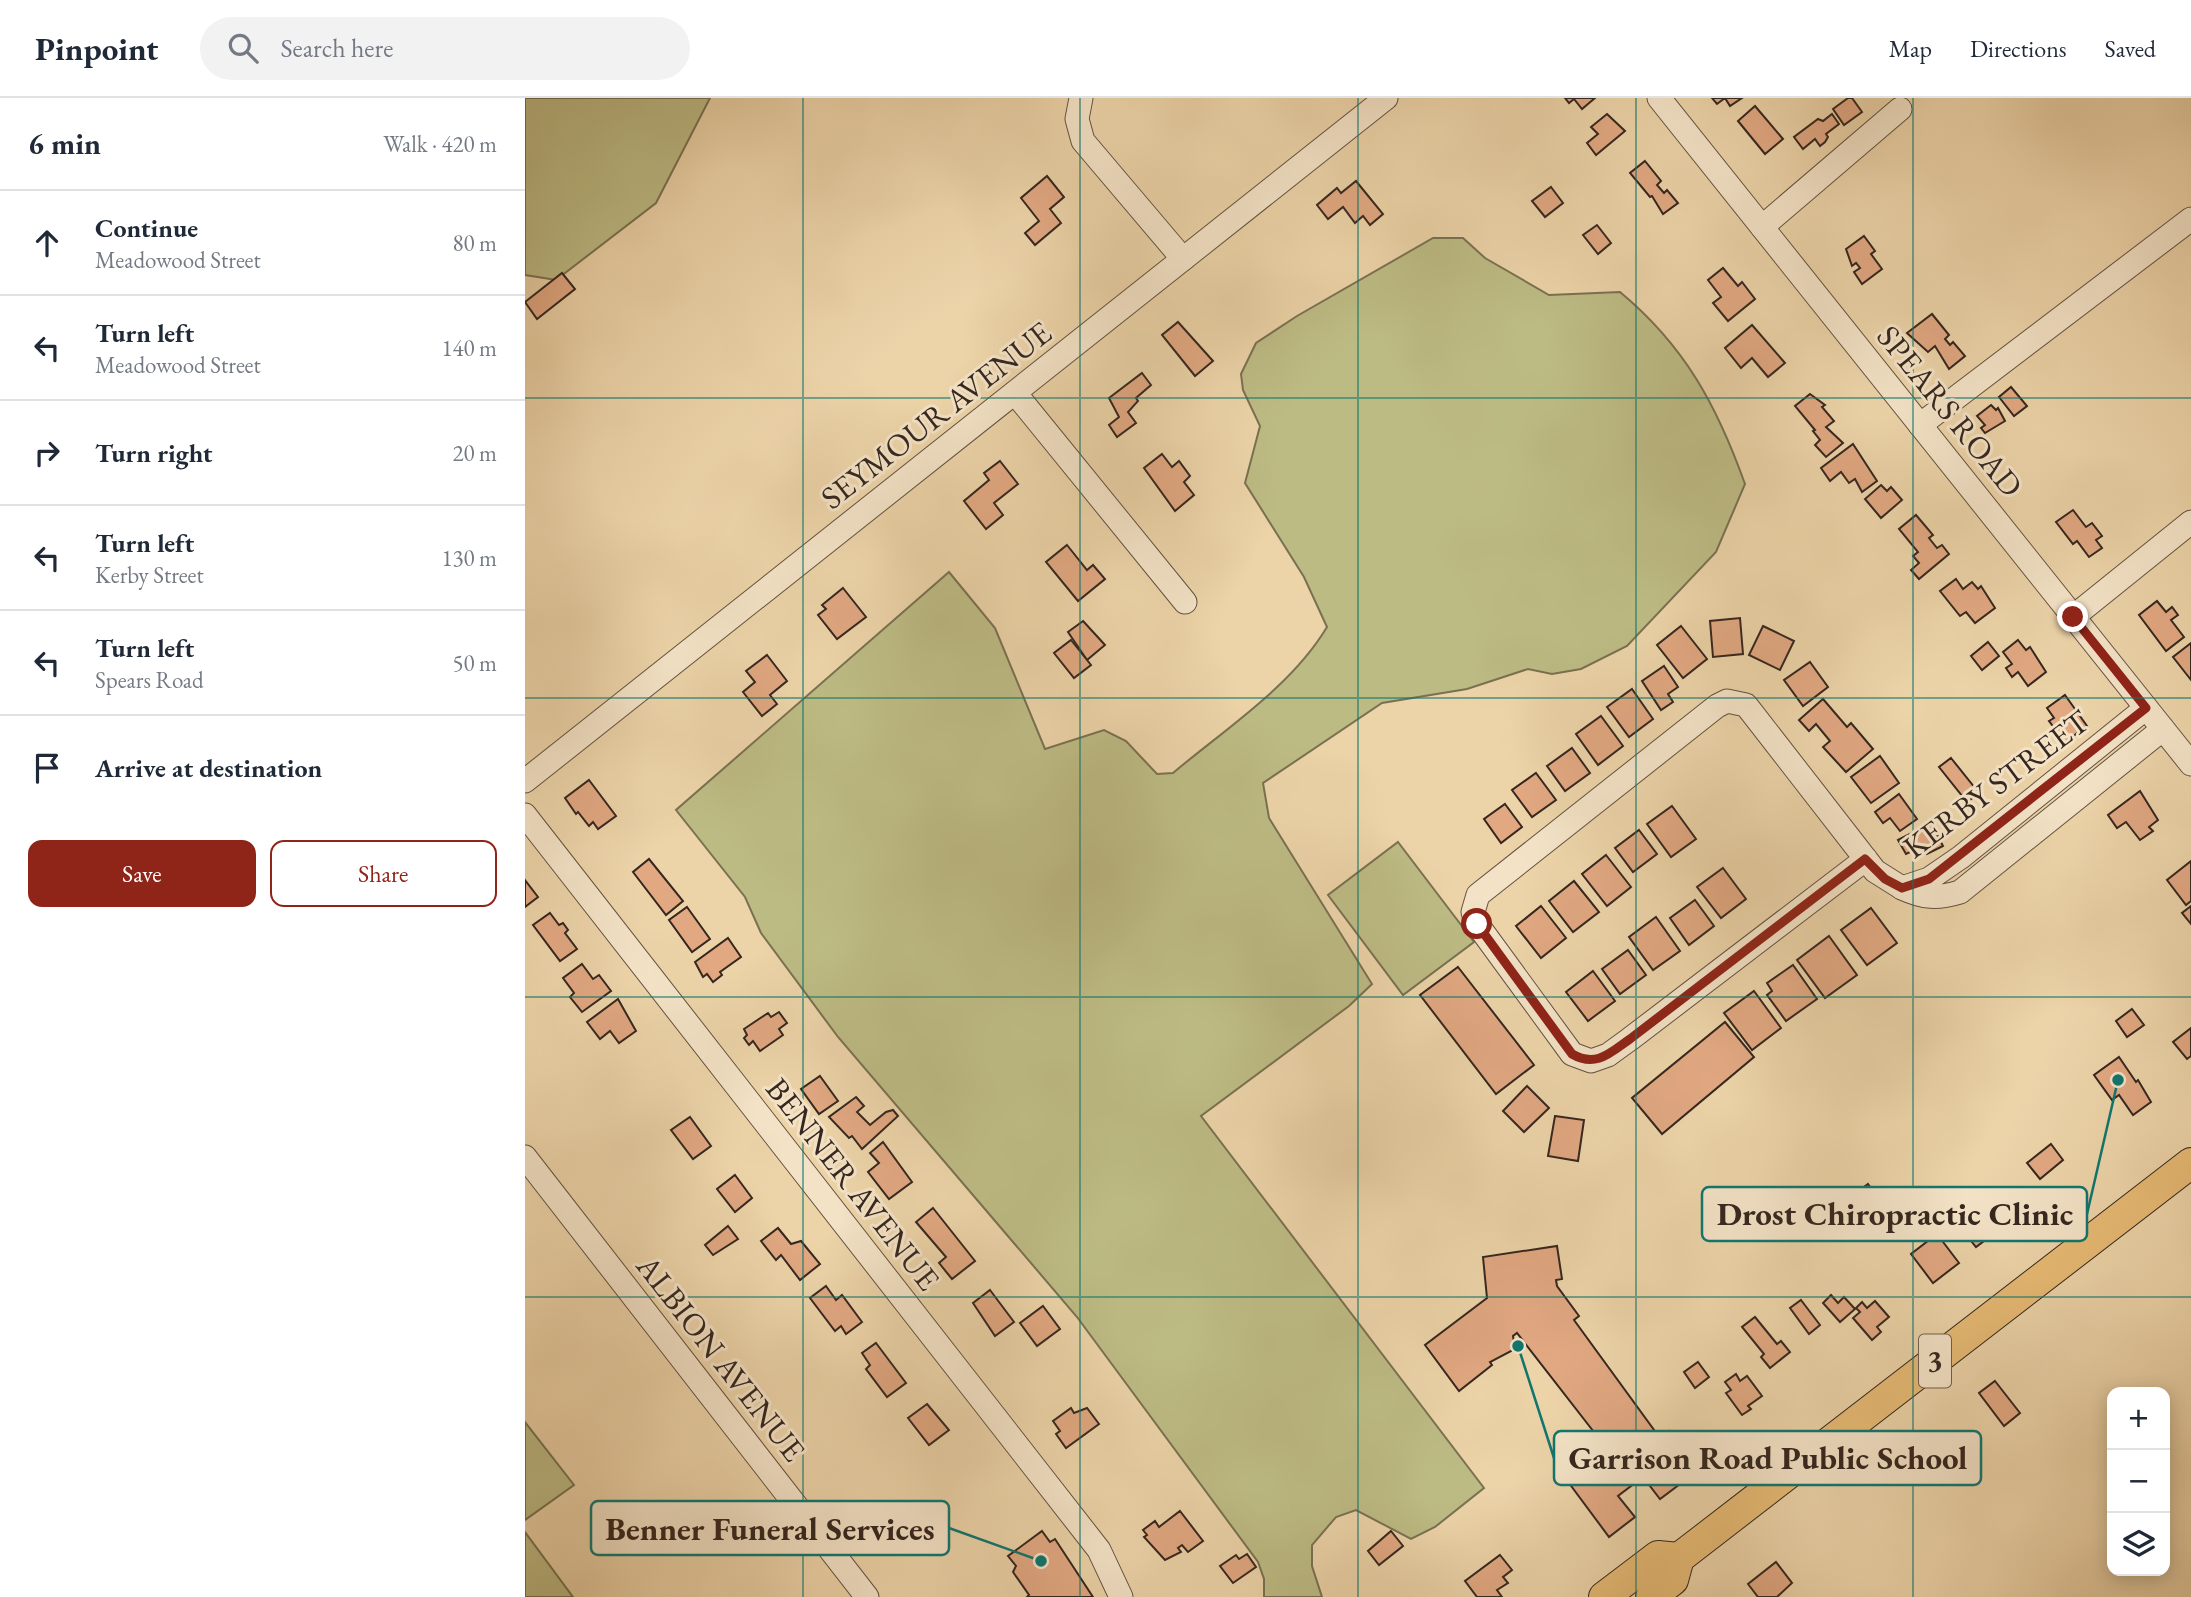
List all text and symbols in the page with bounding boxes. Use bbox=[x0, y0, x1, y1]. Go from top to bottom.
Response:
search box bbox=[200, 17, 690, 80]
text: Pinpoint bbox=[35, 27, 158, 70]
icon: search bbox=[224, 29, 262, 67]
text: Search here bbox=[280, 31, 393, 65]
text: Map bbox=[1889, 33, 1932, 64]
text: Directions bbox=[1970, 33, 2067, 64]
text: Saved bbox=[2105, 33, 2156, 64]
text: 6 min bbox=[28, 124, 101, 163]
text: Walk · 420 m bbox=[383, 129, 497, 159]
text: Continue bbox=[95, 211, 198, 245]
icon: ahead bbox=[28, 224, 66, 262]
text: 80 m bbox=[452, 228, 497, 258]
text: Meadowood Street bbox=[95, 245, 261, 275]
street label: SEYMOUR AVENUE bbox=[812, 312, 1060, 518]
text: Turn left bbox=[95, 316, 194, 350]
street label: SPEARS ROAD bbox=[1868, 316, 2032, 506]
icon: left bbox=[28, 329, 66, 367]
text: 140 m bbox=[441, 333, 497, 363]
text: Meadowood Street bbox=[95, 350, 261, 380]
icon: right bbox=[28, 434, 66, 472]
text: Turn right bbox=[95, 436, 213, 470]
text: 20 m bbox=[452, 438, 497, 468]
text: Turn left bbox=[95, 526, 194, 560]
icon: left bbox=[28, 539, 66, 577]
text: 130 m bbox=[441, 543, 497, 573]
text: Kerby Street bbox=[95, 560, 204, 590]
route end bbox=[2057, 601, 2088, 632]
text: Turn left bbox=[95, 631, 194, 665]
icon: left bbox=[28, 644, 66, 682]
text: 50 m bbox=[452, 648, 497, 678]
text: Spears Road bbox=[95, 665, 204, 695]
street label: KERBY STREET bbox=[1895, 700, 2098, 868]
icon: arrive bbox=[28, 749, 66, 787]
text: Arrive at destination bbox=[95, 751, 322, 785]
button: Save bbox=[28, 840, 256, 907]
button: Share bbox=[270, 840, 497, 907]
route start bbox=[1461, 908, 1492, 939]
street label: BENNER AVENUE bbox=[757, 1069, 949, 1299]
callout: Drost Chiropractic Clinic bbox=[1702, 1187, 2087, 1241]
text: Drost Chiropractic Clinic bbox=[1717, 1192, 2073, 1235]
street label: ALBION AVENUE bbox=[627, 1245, 815, 1470]
road number: 3 bbox=[1919, 1334, 1951, 1387]
map controls bbox=[2107, 1387, 2170, 1576]
button: + bbox=[2107, 1387, 2170, 1450]
callout: Garrison Road Public School bbox=[1554, 1431, 1981, 1485]
text: Garrison Road Public School bbox=[1569, 1436, 1968, 1479]
button: − bbox=[2107, 1450, 2170, 1513]
callout: Benner Funeral Services bbox=[591, 1501, 949, 1555]
text: Benner Funeral Services bbox=[605, 1507, 935, 1550]
button: layers bbox=[2107, 1513, 2170, 1576]

